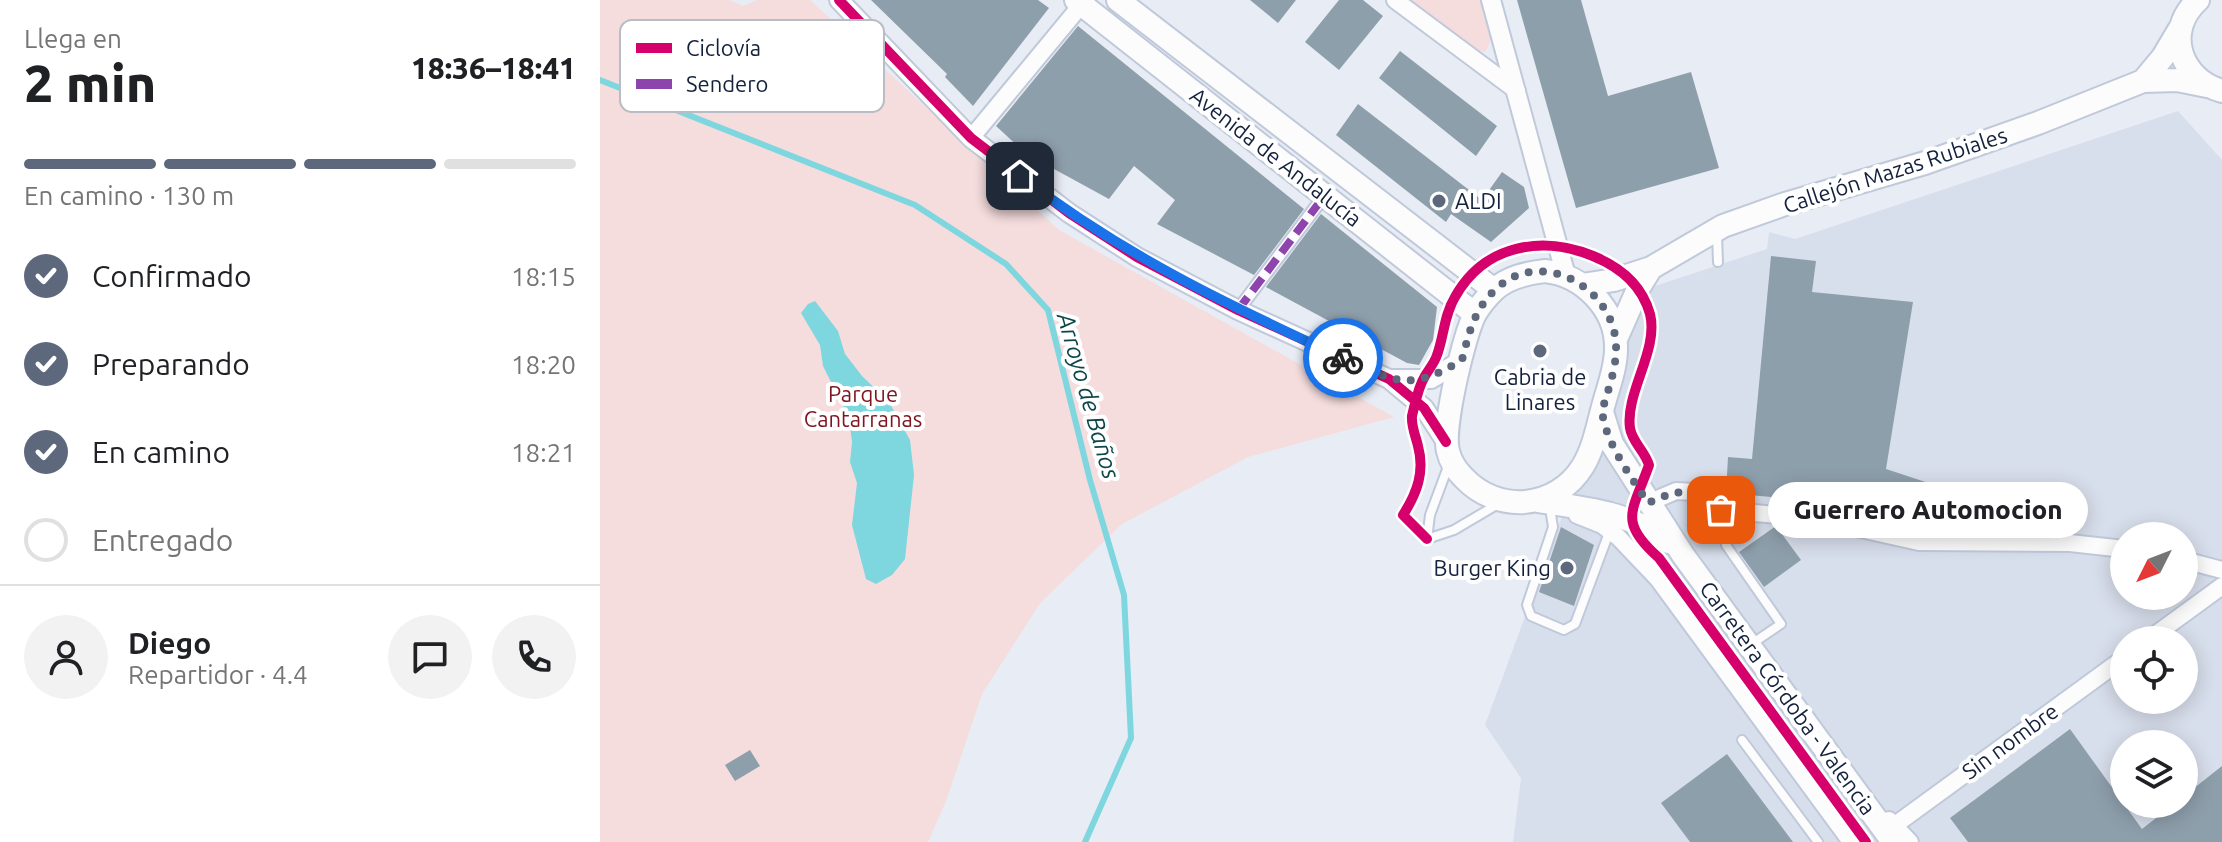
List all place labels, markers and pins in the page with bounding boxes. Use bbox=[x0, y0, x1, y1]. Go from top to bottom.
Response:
pin bbox=[986, 142, 1054, 210]
place label: ALDI bbox=[1455, 188, 1502, 213]
marker: ALDI bbox=[1430, 192, 1448, 210]
marker: Cabria de Linares bbox=[1531, 342, 1549, 360]
place label: Cabria de Linares bbox=[1494, 364, 1586, 414]
pin bbox=[1687, 476, 1755, 544]
callout: Guerrero Automocion bbox=[1769, 482, 2089, 538]
place label: Burger King bbox=[1434, 555, 1551, 580]
marker: Burger King bbox=[1558, 559, 1576, 577]

